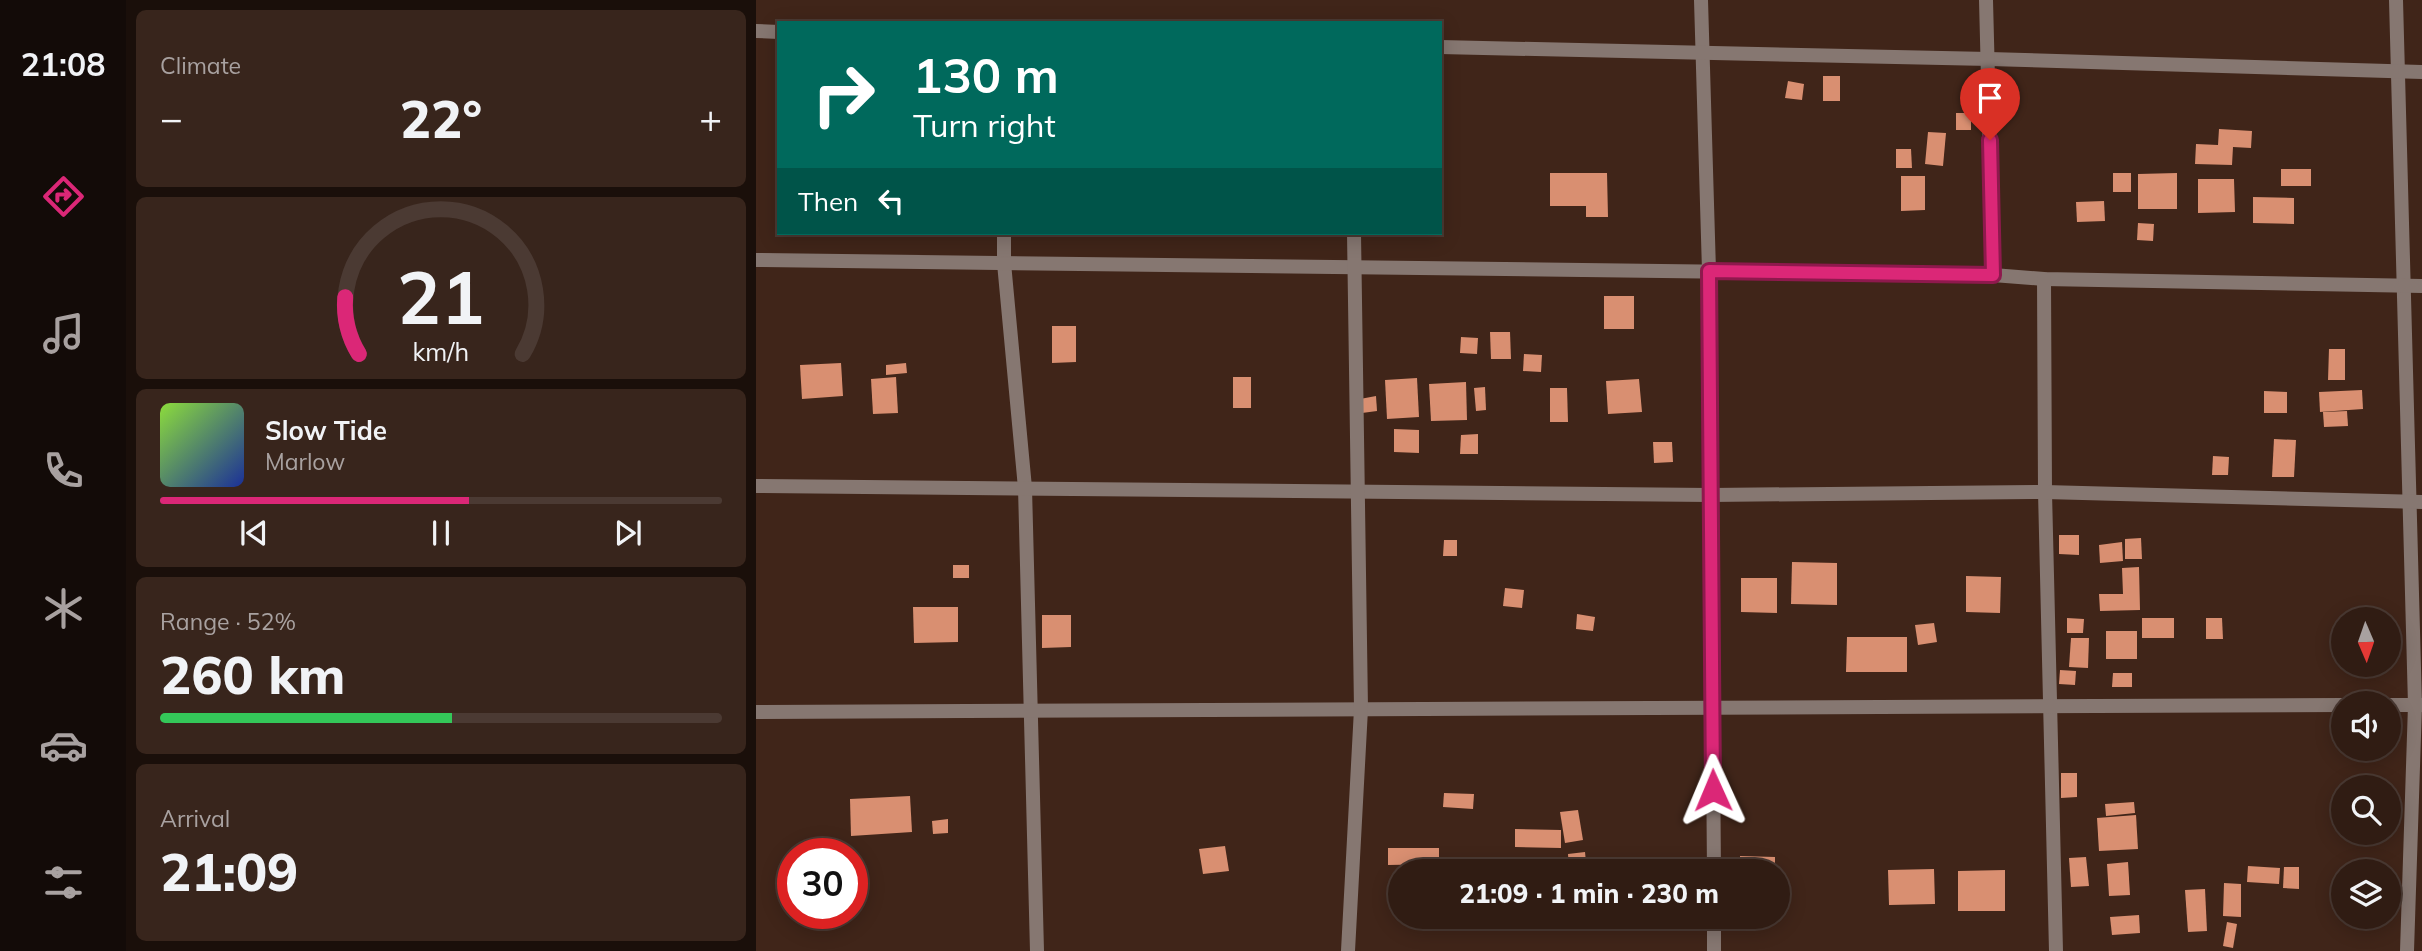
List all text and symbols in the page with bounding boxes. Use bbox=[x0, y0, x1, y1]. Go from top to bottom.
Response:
text: 21:08 bbox=[21, 44, 105, 84]
text: 130 m bbox=[913, 44, 1059, 105]
icon: right bbox=[798, 49, 889, 140]
text: Climate bbox=[160, 51, 241, 80]
pin bbox=[1960, 68, 2020, 140]
icon: arrive bbox=[1971, 79, 2009, 117]
text: 22° bbox=[400, 86, 482, 151]
text: − bbox=[160, 94, 183, 142]
text: + bbox=[699, 94, 722, 142]
text: Turn right bbox=[913, 105, 1056, 145]
icon: directions bbox=[39, 172, 88, 221]
icon: left bbox=[872, 182, 910, 220]
text: Then bbox=[798, 185, 858, 218]
text: 21 bbox=[397, 252, 485, 343]
icon: music bbox=[39, 309, 88, 358]
text: km/h bbox=[413, 336, 469, 367]
text: Slow Tide bbox=[265, 414, 387, 447]
icon: phone bbox=[39, 446, 88, 495]
text: Marlow bbox=[265, 447, 345, 476]
icon: previous bbox=[235, 514, 273, 552]
icon: pause bbox=[422, 514, 460, 552]
icon: next bbox=[609, 514, 647, 552]
icon: climate bbox=[39, 584, 88, 633]
text: Range · 52% bbox=[160, 607, 296, 636]
north arrow bbox=[2331, 607, 2401, 677]
map controls bbox=[2331, 607, 2401, 929]
text: 260 km bbox=[160, 642, 345, 707]
button: sound bbox=[2331, 691, 2401, 761]
icon: car bbox=[39, 721, 88, 770]
position arrow bbox=[1676, 753, 1750, 827]
button: search bbox=[2331, 775, 2401, 845]
text: Arrival bbox=[160, 804, 230, 833]
speed limit sign: 30 bbox=[777, 838, 868, 929]
text: 21:09 bbox=[160, 839, 298, 904]
icon: filters bbox=[39, 858, 88, 907]
button: layers bbox=[2331, 859, 2401, 929]
text: 21:09 · 1 min · 230 m bbox=[1459, 877, 1719, 910]

